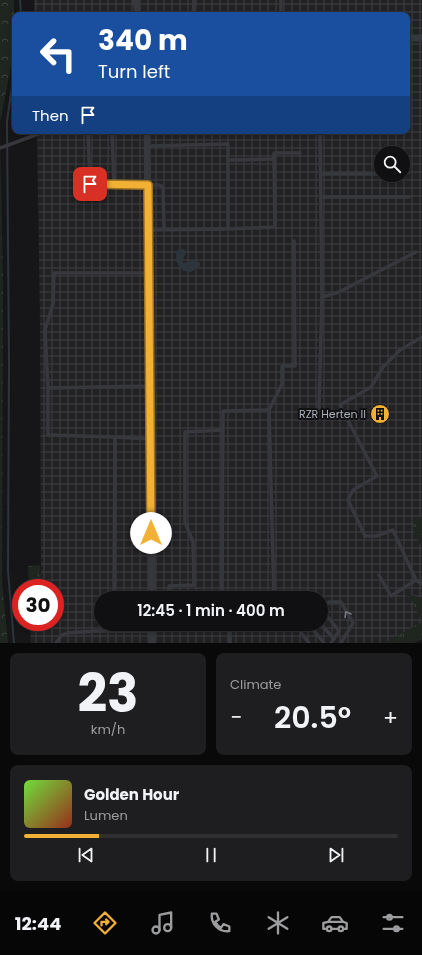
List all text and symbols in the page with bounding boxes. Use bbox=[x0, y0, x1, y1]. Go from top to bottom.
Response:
text: 340 m bbox=[98, 21, 188, 60]
icon: left bbox=[32, 28, 84, 80]
text: Turn left bbox=[98, 59, 170, 84]
icon: arrive bbox=[77, 104, 99, 126]
text: Then bbox=[32, 105, 69, 126]
map controls bbox=[374, 146, 410, 182]
button: search bbox=[374, 146, 410, 182]
pin bbox=[73, 167, 107, 201]
icon: arrive bbox=[79, 173, 101, 195]
building icon: RZR Herten II bbox=[369, 403, 391, 425]
place label: RZR Herten II bbox=[299, 406, 366, 422]
position arrow bbox=[130, 512, 172, 554]
speed limit sign: 30 bbox=[12, 579, 64, 631]
text: 12:45 · 1 min · 400 m bbox=[137, 600, 285, 621]
one-way arrow bbox=[345, 610, 352, 618]
text: 23 bbox=[77, 657, 139, 730]
text: Climate bbox=[230, 675, 281, 694]
text: 20.5° bbox=[274, 696, 351, 739]
text: − bbox=[230, 702, 242, 733]
text: + bbox=[383, 702, 398, 733]
text: km/h bbox=[91, 720, 125, 739]
text: Golden Hour bbox=[84, 784, 179, 805]
text: Lumen bbox=[84, 806, 128, 825]
icon: previous bbox=[75, 844, 97, 866]
icon: pause bbox=[200, 844, 222, 866]
icon: next bbox=[325, 844, 347, 866]
icon: directions bbox=[91, 909, 119, 937]
icon: music bbox=[149, 909, 177, 937]
icon: phone bbox=[206, 909, 234, 937]
icon: climate bbox=[264, 909, 292, 937]
icon: car bbox=[321, 909, 349, 937]
icon: filters bbox=[379, 909, 407, 937]
text: 12:44 bbox=[15, 911, 61, 936]

